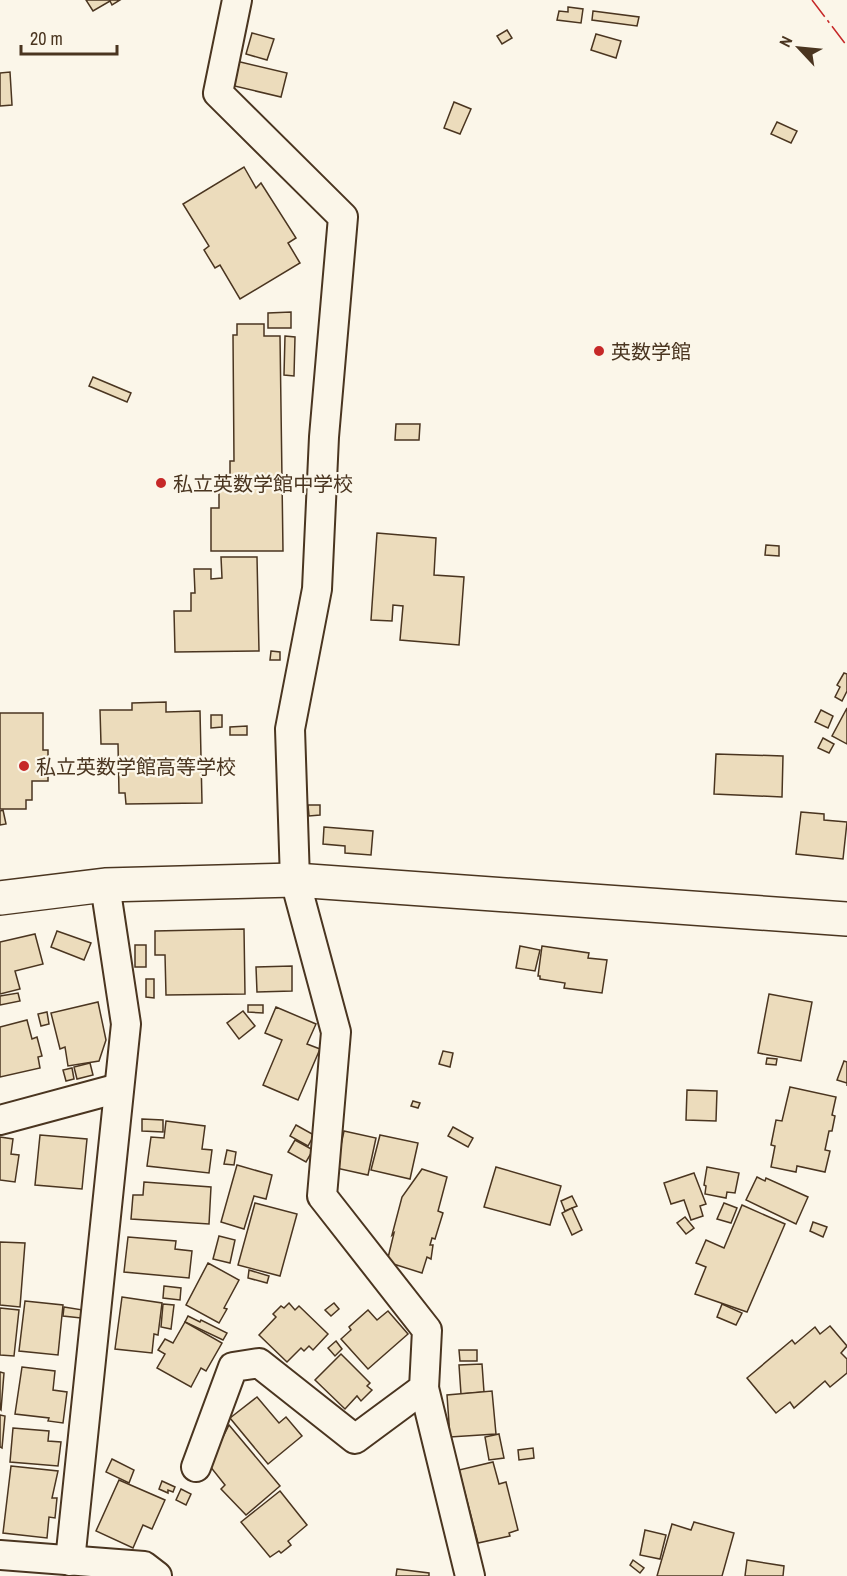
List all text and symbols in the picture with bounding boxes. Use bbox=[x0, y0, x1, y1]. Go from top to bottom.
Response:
scale bar bbox=[21, 18, 117, 56]
north arrow bbox=[769, 18, 829, 78]
text: 20 m bbox=[30, 26, 63, 51]
text: N bbox=[774, 32, 797, 51]
place label: 英数学館 bbox=[611, 338, 691, 365]
marker: 英数学館 bbox=[592, 344, 606, 358]
place label: 私立英数学館中学校 bbox=[173, 470, 353, 497]
marker: 私立英数学館中学校 bbox=[154, 476, 168, 490]
place label: 私立英数学館高等学校 bbox=[36, 753, 236, 780]
marker: 私立英数学館高等学校 bbox=[17, 759, 31, 773]

